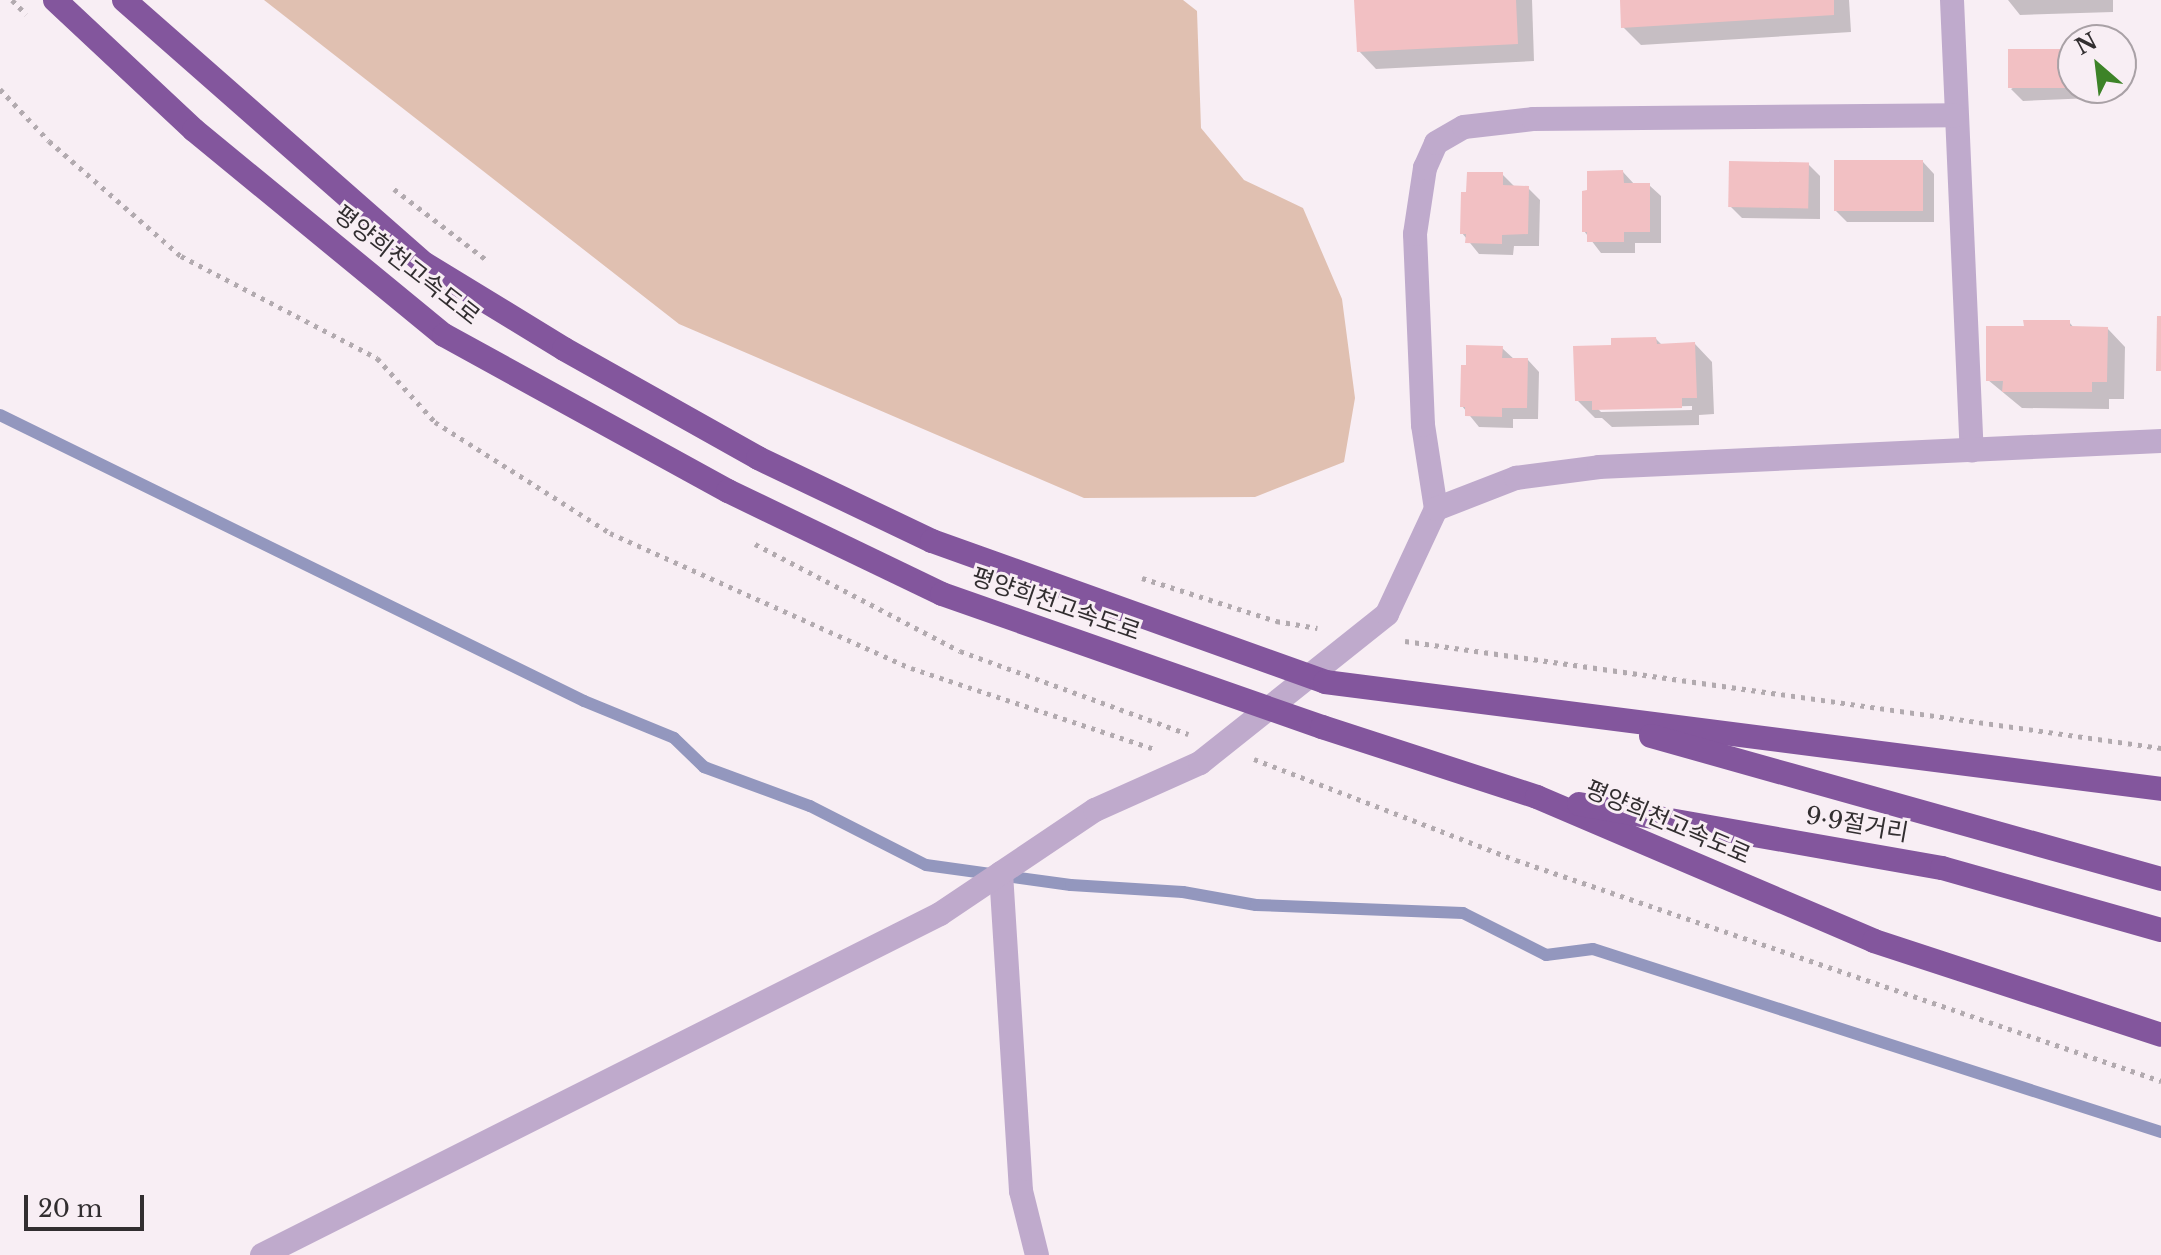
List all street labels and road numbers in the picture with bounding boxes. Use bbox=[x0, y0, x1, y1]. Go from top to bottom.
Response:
street label: 평양희천고속도로 bbox=[329, 199, 485, 331]
street label: 평양희천고속도로 bbox=[968, 562, 1144, 646]
street label: 평양희천고속도로 bbox=[1581, 774, 1755, 870]
street label: 9·9절거리 bbox=[1803, 801, 1911, 847]

